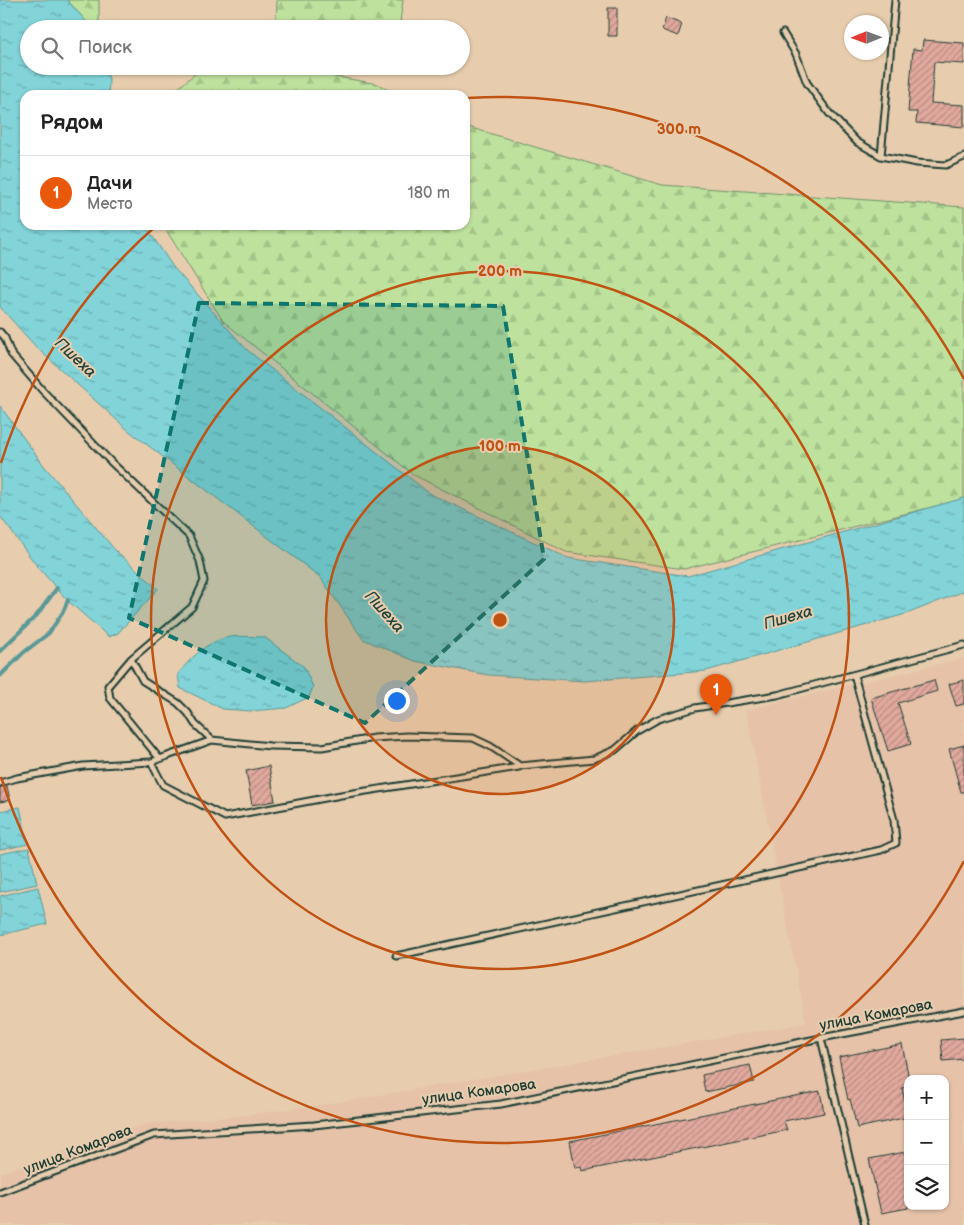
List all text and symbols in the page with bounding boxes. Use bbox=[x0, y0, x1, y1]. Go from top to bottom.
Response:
north arrow bbox=[844, 15, 889, 60]
search box bbox=[20, 20, 470, 75]
icon: search bbox=[38, 34, 66, 62]
text: Поиск bbox=[78, 36, 132, 59]
text: Рядом bbox=[40, 110, 103, 135]
text: 300 m bbox=[657, 120, 701, 139]
text: Дачи bbox=[87, 172, 133, 195]
text: 1 bbox=[53, 184, 59, 203]
text: 180 m bbox=[408, 184, 450, 203]
text: Место bbox=[87, 195, 133, 214]
text: 200 m bbox=[478, 262, 522, 281]
water label: Пшеха bbox=[50, 334, 100, 382]
text: 100 m bbox=[479, 437, 521, 456]
water label: Пшеха bbox=[360, 587, 408, 637]
water label: Пшеха bbox=[761, 602, 815, 634]
centre of rings bbox=[491, 611, 509, 629]
pin: 1 bbox=[700, 674, 732, 715]
your location bbox=[384, 688, 410, 714]
street label: улица Комарова bbox=[818, 995, 934, 1035]
street label: улица Комарова bbox=[421, 1075, 537, 1109]
map controls bbox=[904, 1075, 949, 1210]
button: + bbox=[904, 1075, 949, 1120]
button: − bbox=[904, 1120, 949, 1165]
street label: улица Комарова bbox=[21, 1121, 135, 1179]
button: layers bbox=[904, 1165, 949, 1210]

